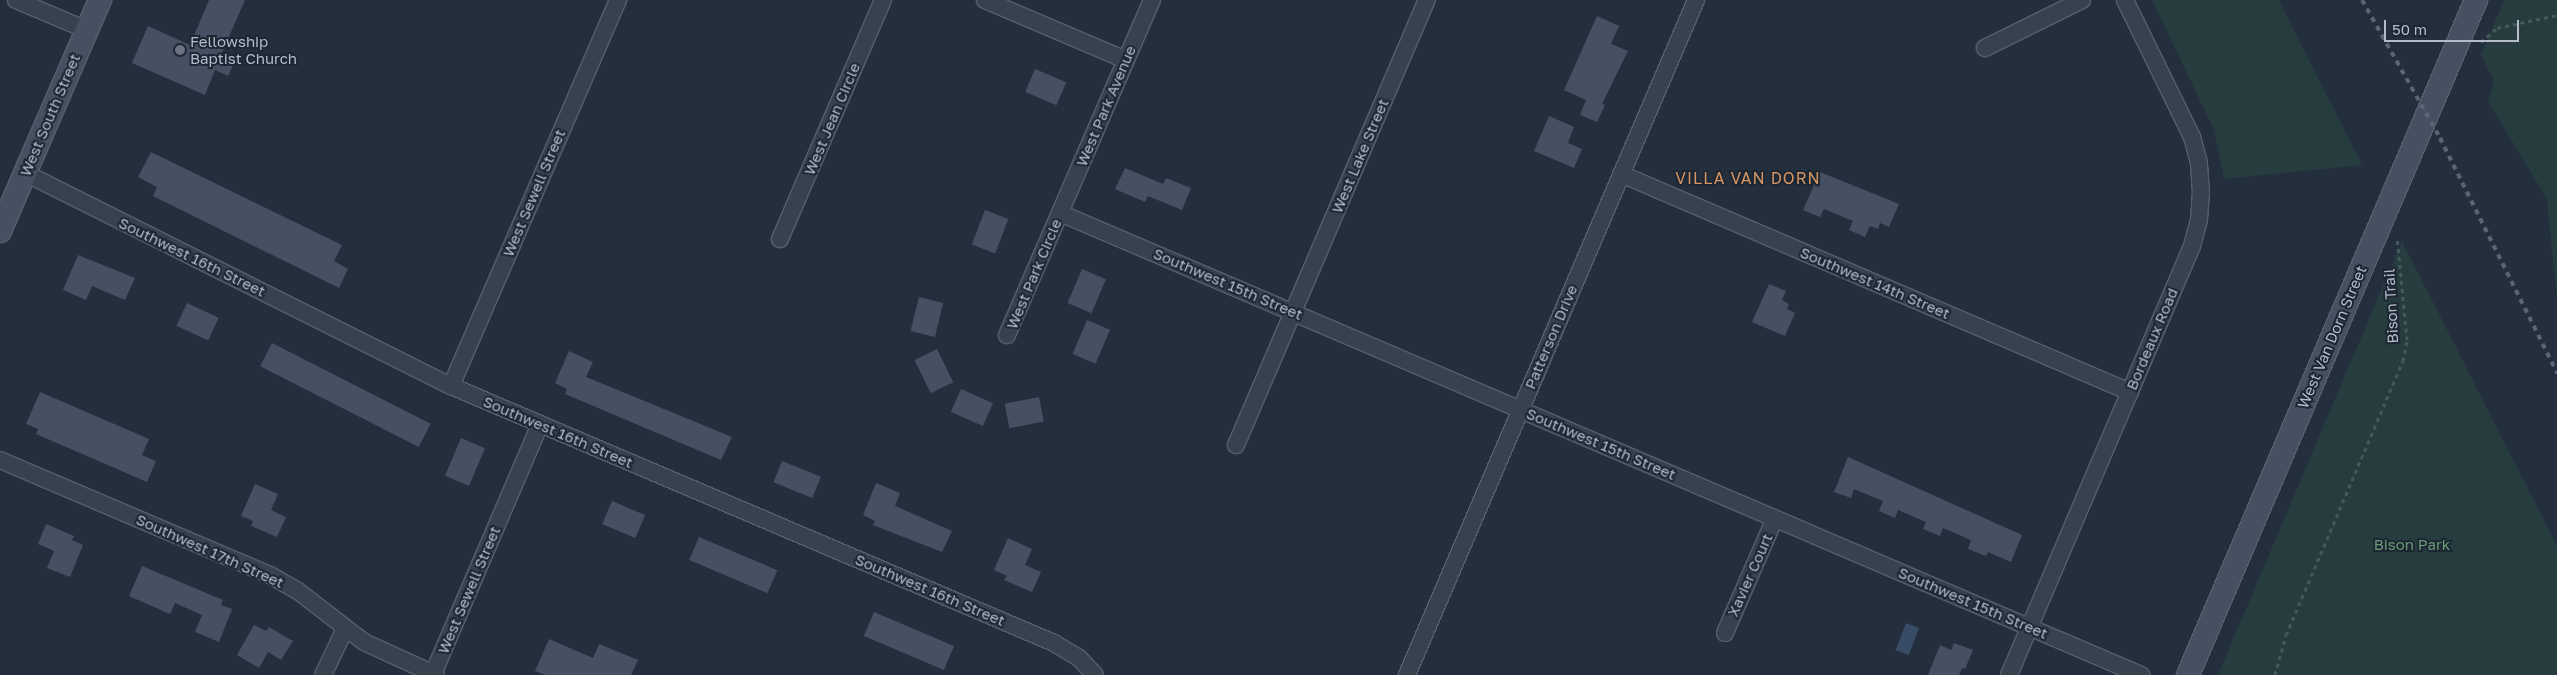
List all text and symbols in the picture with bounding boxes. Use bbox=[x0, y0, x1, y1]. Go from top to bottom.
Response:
scale bar bbox=[2387, 10, 2522, 42]
text: 50 m bbox=[2392, 20, 2427, 38]
place label: Fellowship Baptist Church bbox=[190, 32, 297, 67]
street label: West Park Avenue bbox=[1072, 43, 1140, 169]
marker: Fellowship Baptist Church bbox=[174, 44, 186, 56]
street label: West South Street bbox=[16, 51, 84, 179]
street label: West Jean Circle bbox=[800, 60, 864, 178]
street label: West Lake Street bbox=[1328, 96, 1392, 216]
street label: West Sewell Street bbox=[499, 127, 569, 259]
district label: VILLA VAN DORN bbox=[1674, 168, 1822, 188]
street label: Southwest 16th Street bbox=[116, 214, 268, 300]
street label: West Park Circle bbox=[1003, 216, 1065, 332]
street label: Southwest 14th Street bbox=[1797, 243, 1953, 323]
street label: Southwest 15th Street bbox=[1151, 244, 1305, 324]
street label: West Van Dorn Street bbox=[2294, 263, 2370, 411]
street label: Bison Trail bbox=[2380, 268, 2402, 344]
street label: Patterson Drive bbox=[1521, 282, 1581, 392]
street label: Bordeaux Road bbox=[2122, 285, 2182, 393]
street label: Southwest 16th Street bbox=[480, 392, 636, 472]
street label: Southwest 15th Street bbox=[1524, 404, 1678, 484]
street label: Southwest 17th Street bbox=[133, 510, 287, 592]
street label: West Sewell Street bbox=[434, 524, 504, 656]
street label: Xavier Court bbox=[1724, 531, 1776, 619]
park label: Bison Park bbox=[2374, 536, 2450, 554]
street label: Southwest 16th Street bbox=[852, 550, 1008, 630]
street label: Southwest 15th Street bbox=[1896, 563, 2050, 643]

